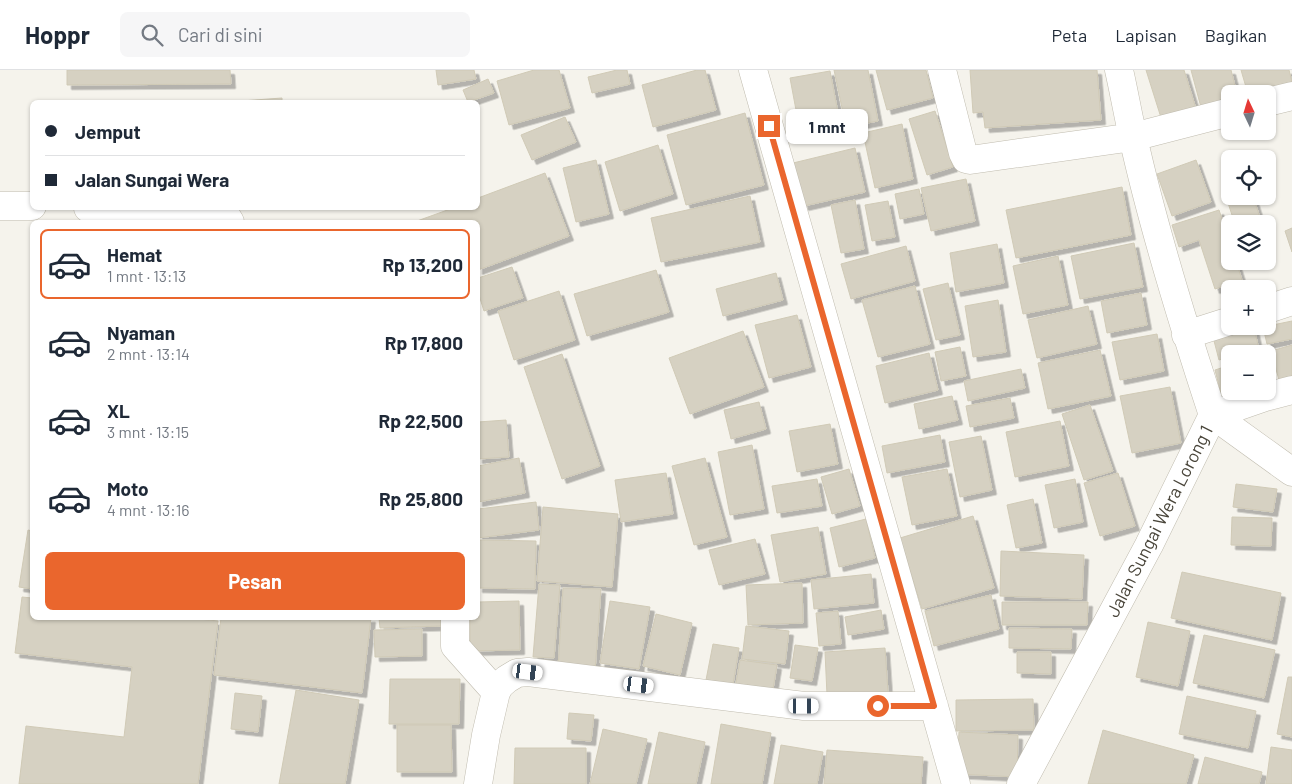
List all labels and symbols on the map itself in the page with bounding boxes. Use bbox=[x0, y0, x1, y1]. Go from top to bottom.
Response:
north arrow bbox=[1221, 85, 1276, 140]
callout: 1 mnt bbox=[786, 108, 869, 144]
route end bbox=[758, 115, 780, 137]
street label: Jalan Sungai Wera Lorong 1 bbox=[1101, 421, 1217, 621]
car bbox=[512, 663, 543, 681]
car bbox=[623, 676, 654, 694]
route start bbox=[867, 695, 889, 717]
car bbox=[789, 699, 819, 714]

